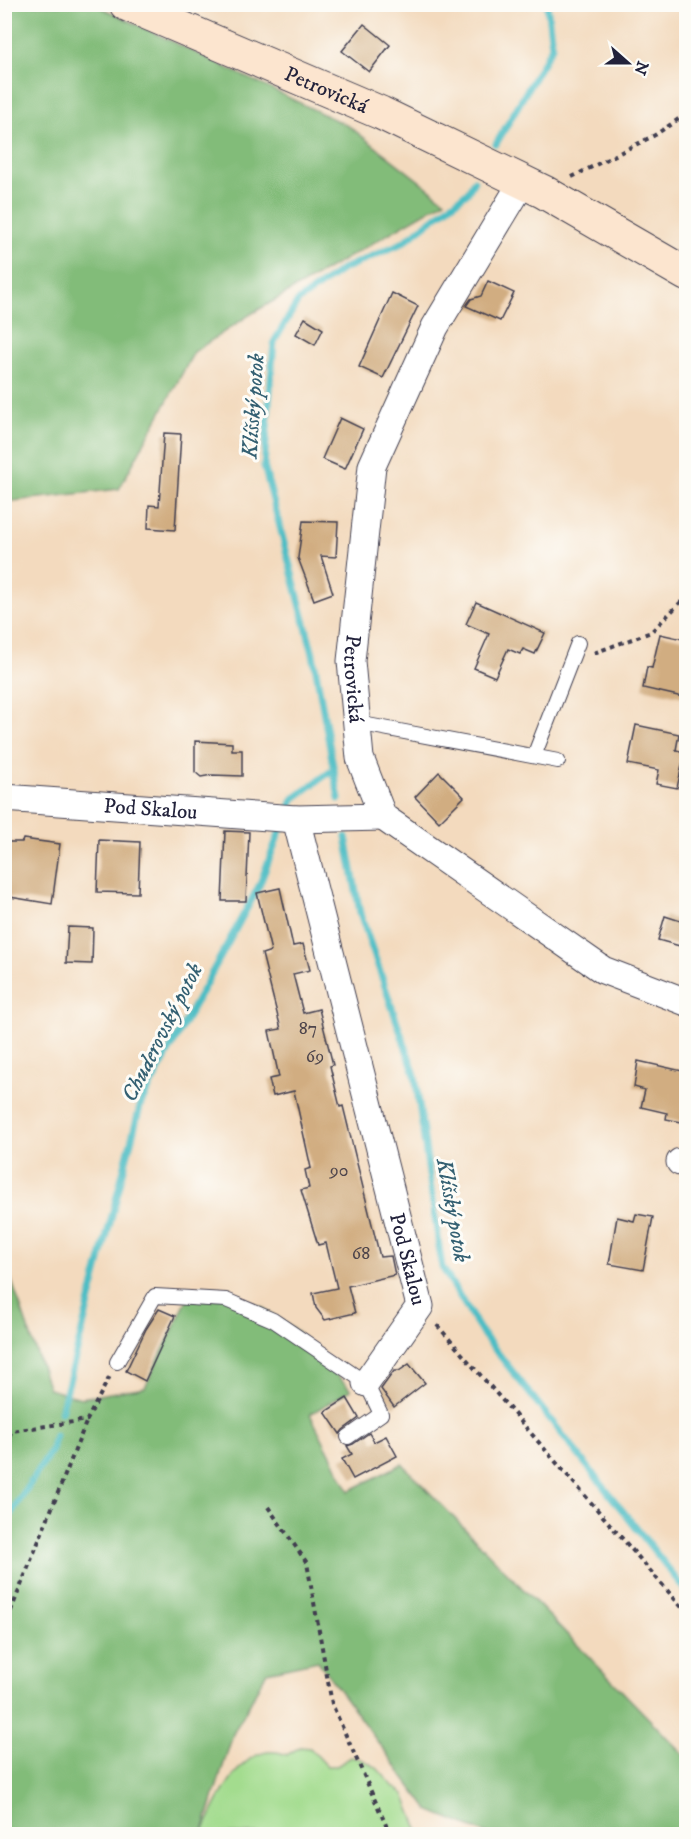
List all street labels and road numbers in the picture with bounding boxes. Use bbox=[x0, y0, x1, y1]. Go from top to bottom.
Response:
street label: Petrovická bbox=[280, 61, 372, 120]
street label: Petrovická bbox=[337, 633, 369, 724]
street label: Pod Skalou bbox=[103, 793, 198, 826]
street label: Pod Skalou bbox=[383, 1210, 431, 1308]

